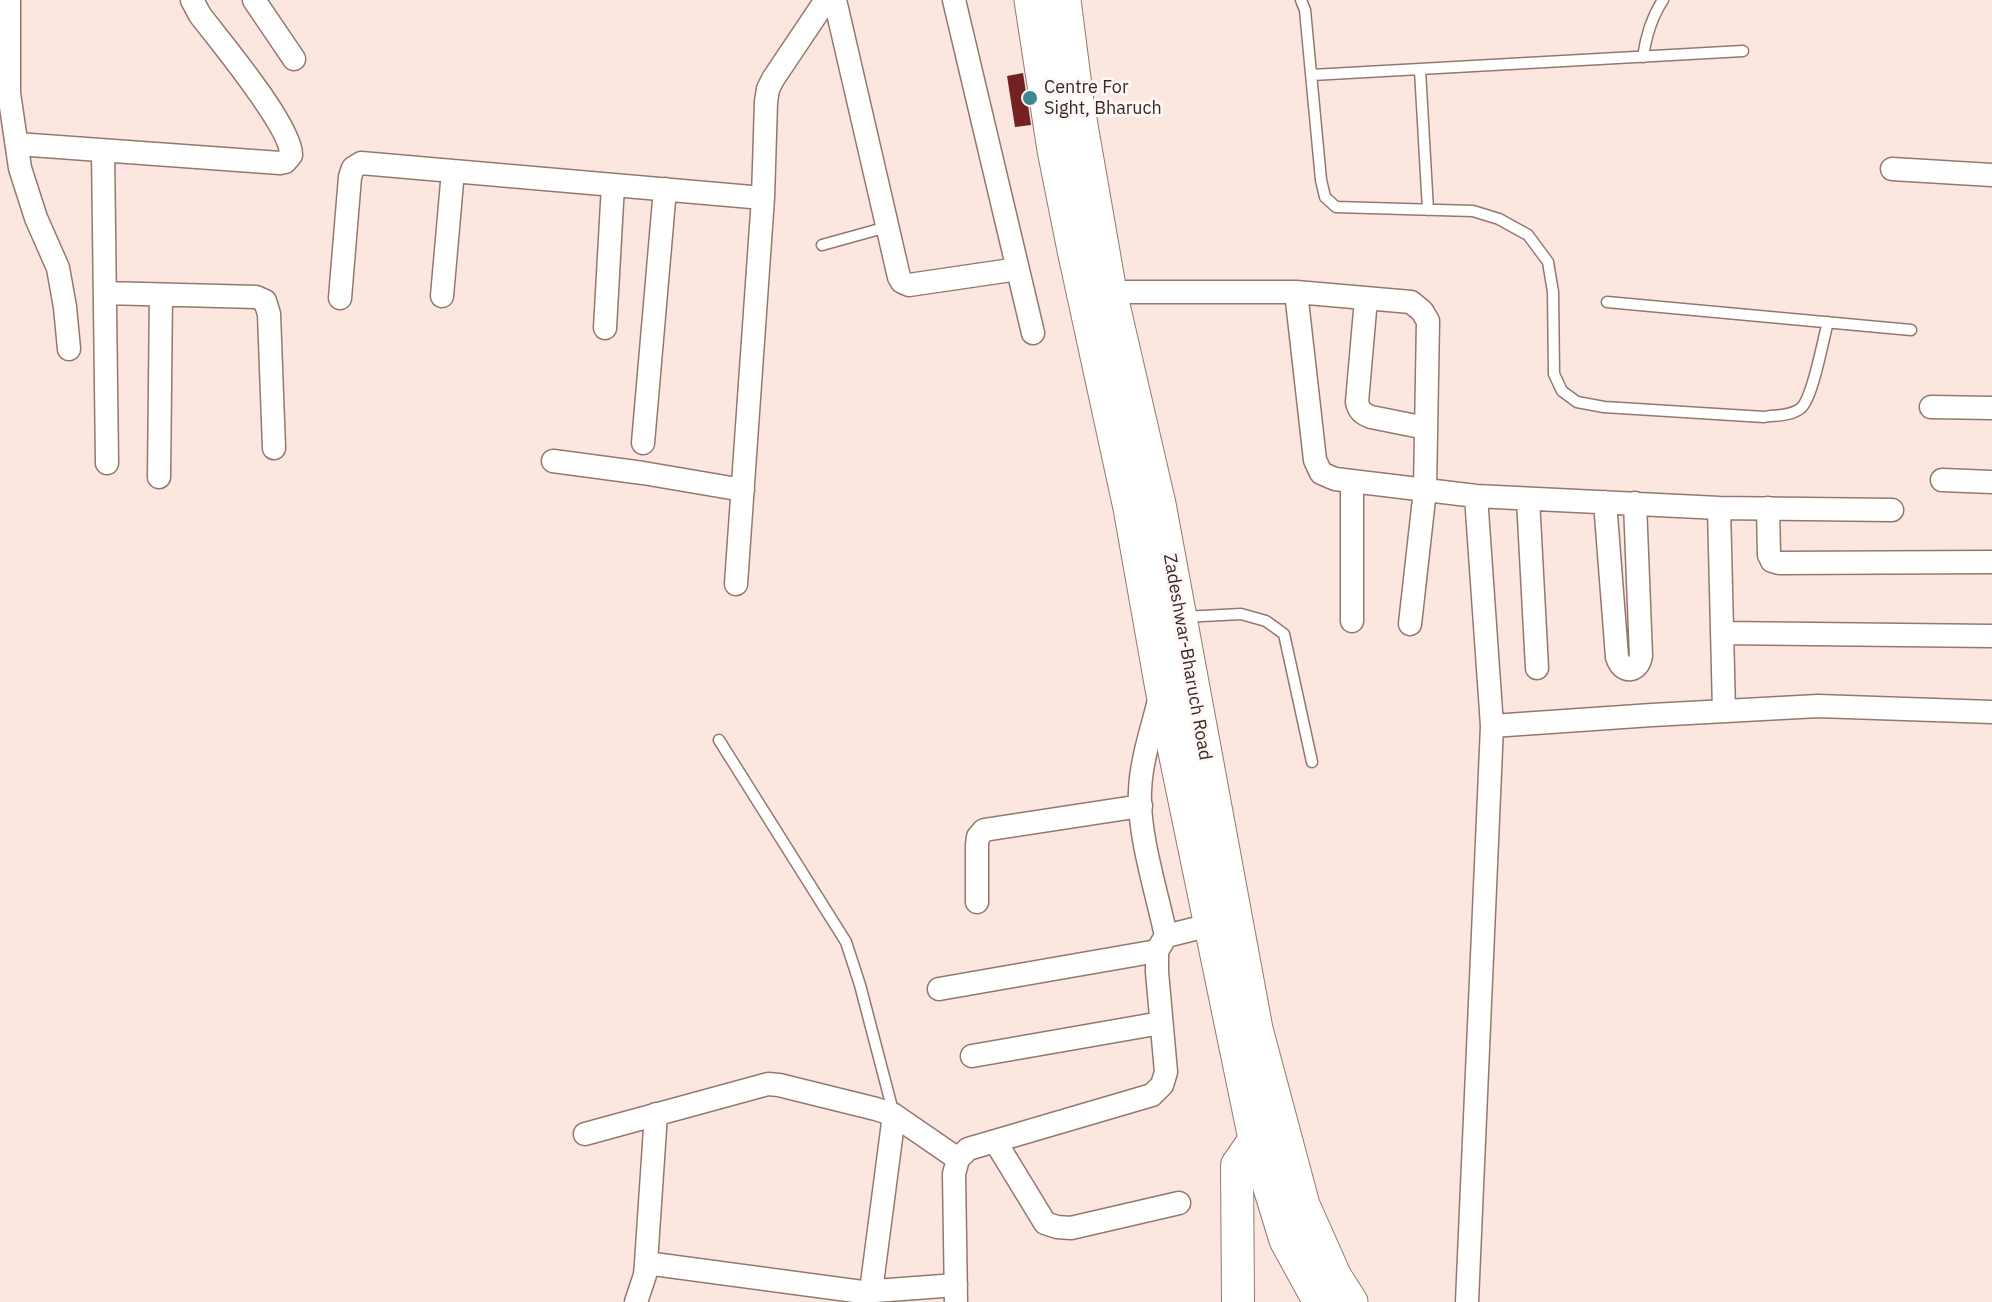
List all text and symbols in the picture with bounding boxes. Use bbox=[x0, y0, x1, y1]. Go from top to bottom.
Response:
place label: Centre For Sight, Bharuch bbox=[1044, 77, 1162, 119]
marker: Centre For Sight, Bharuch bbox=[1021, 89, 1039, 107]
street label: Zadeshwar-Bharuch Road bbox=[1158, 552, 1216, 762]

